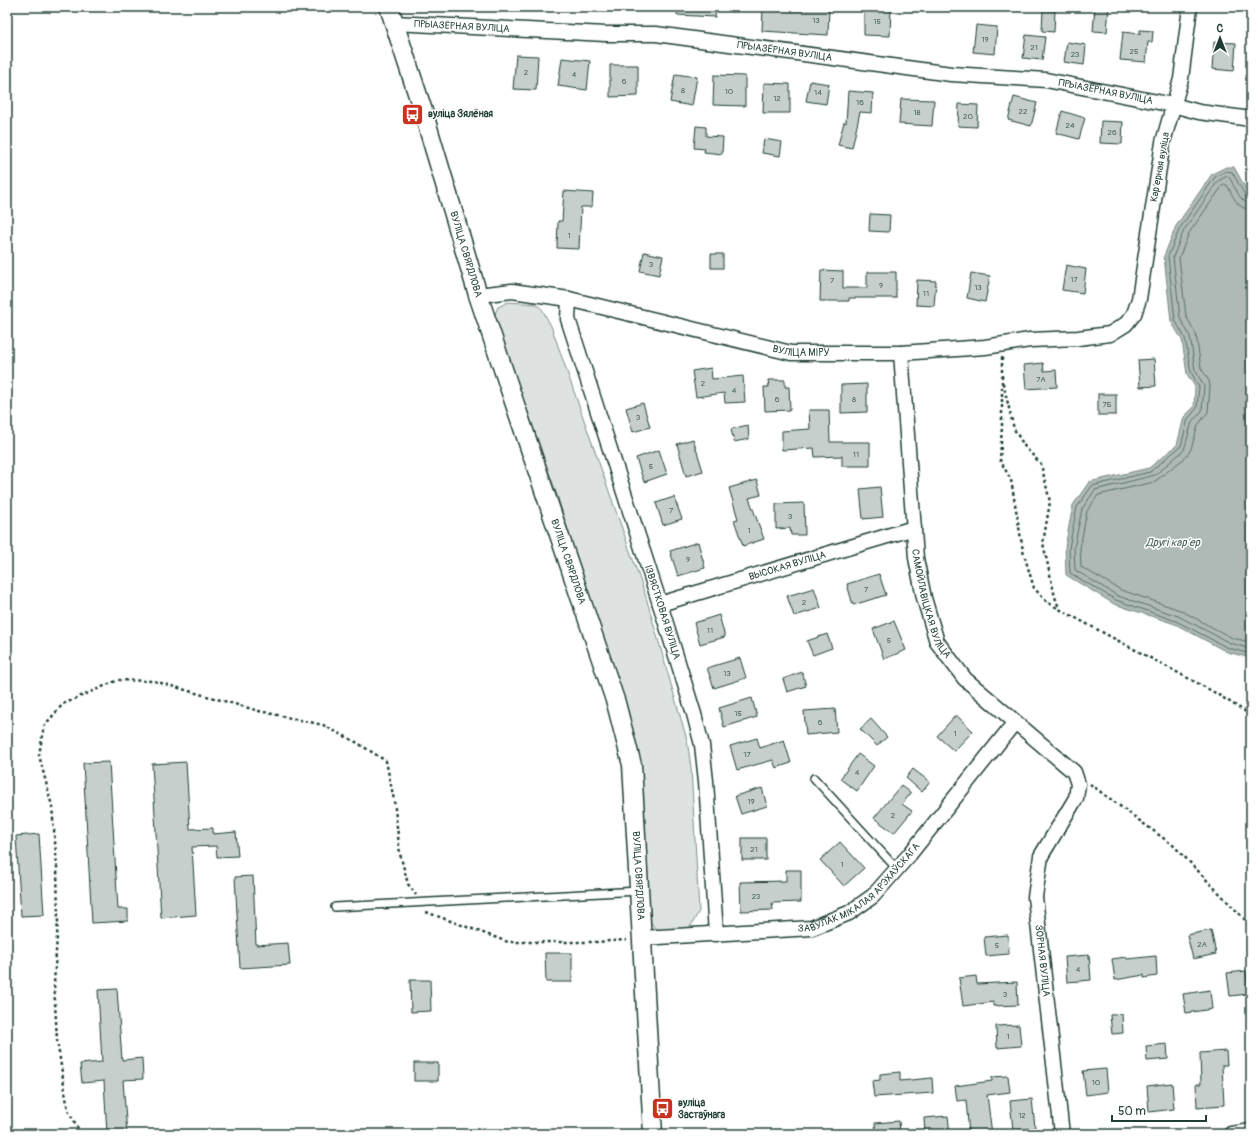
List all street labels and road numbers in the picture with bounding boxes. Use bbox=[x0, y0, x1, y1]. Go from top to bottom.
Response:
street label: ПРЫАЗЁРНАЯ ВУЛІЦА bbox=[414, 18, 511, 35]
street label: ПРЫАЗЁРНАЯ ВУЛІЦА bbox=[736, 39, 833, 64]
street label: ПРЫАЗЁРНАЯ ВУЛІЦА bbox=[1058, 77, 1154, 107]
street label: Карʼерная вуліца bbox=[1148, 131, 1172, 203]
street label: ВУЛІЦА СВЯРДЛОВА bbox=[447, 210, 485, 299]
street label: ВУЛІЦА МІРУ bbox=[771, 343, 829, 359]
street label: ВУЛІЦА СВЯРДЛОВА bbox=[548, 517, 588, 606]
street label: ВЫСОКАЯ ВУЛІЦА bbox=[748, 549, 828, 583]
street label: САМОЙЛАВІЦКАЯ ВУЛІЦА bbox=[909, 549, 954, 661]
street label: ІЗВЯСТКОВАЯ ВУЛІЦА bbox=[642, 563, 683, 661]
street label: ВУЛІЦА СВЯРДЛОВА bbox=[630, 831, 647, 921]
street label: ЗАВУЛАК МІКАЛАЯ АРЭХАЎСКАГА bbox=[797, 840, 923, 935]
street label: ЗОРНАЯ ВУЛІЦА bbox=[1032, 924, 1052, 998]

